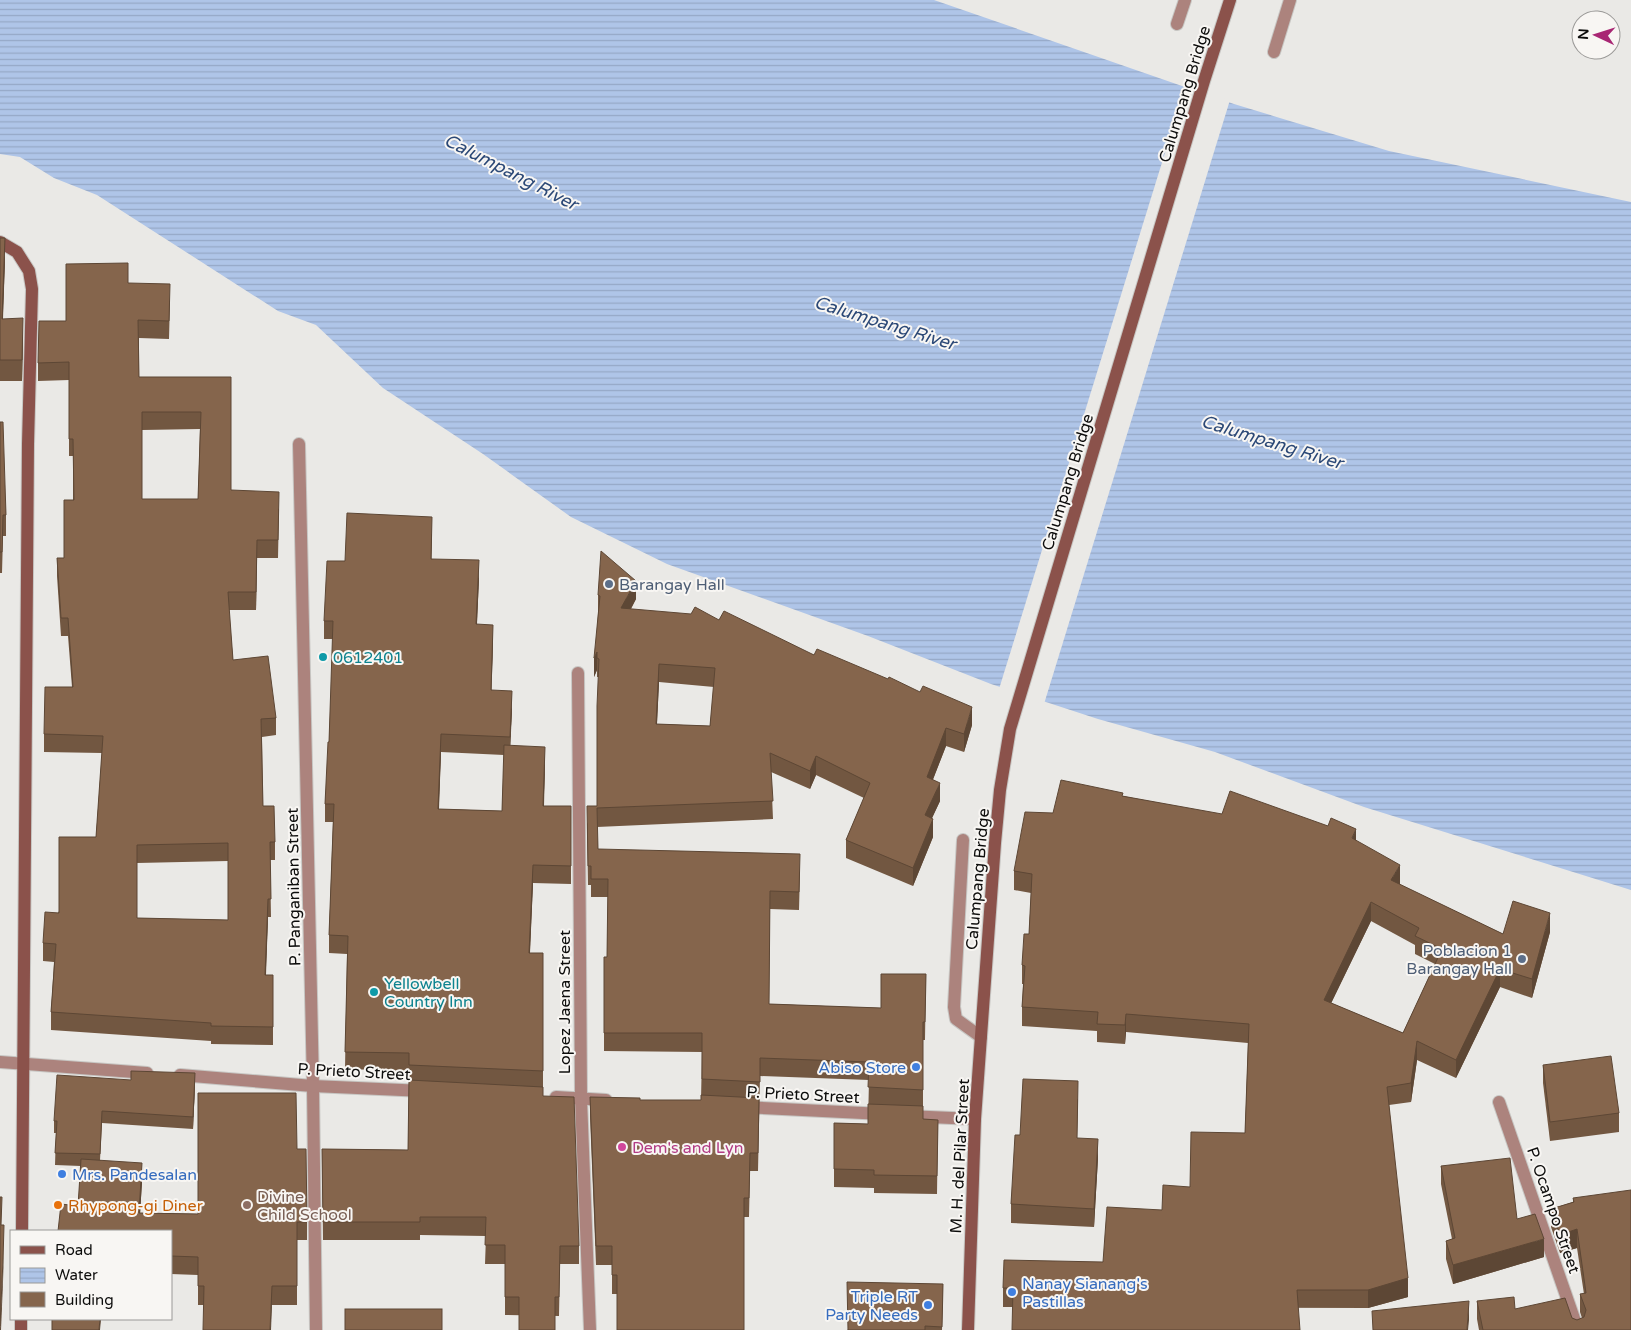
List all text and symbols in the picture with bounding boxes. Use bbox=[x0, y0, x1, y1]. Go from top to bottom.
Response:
north arrow bbox=[1571, 10, 1621, 60]
street label: Calumpang Bridge bbox=[1155, 23, 1215, 165]
text: N bbox=[1575, 28, 1592, 40]
water label: Calumpang River bbox=[441, 129, 583, 216]
water label: Calumpang River bbox=[812, 291, 960, 356]
water label: Calumpang River bbox=[1199, 410, 1347, 475]
street label: Calumpang Bridge bbox=[1038, 411, 1098, 553]
place label: Barangay Hall bbox=[619, 575, 725, 595]
marker: Barangay Hall bbox=[603, 578, 615, 590]
place label: 0612401 bbox=[333, 648, 403, 668]
marker: 0612401 bbox=[317, 651, 329, 663]
street label: P. Panganiban Street bbox=[283, 808, 305, 966]
street label: Calumpang Bridge bbox=[962, 808, 994, 951]
street label: Lopez Jaena Street bbox=[555, 930, 575, 1074]
place label: Poblacion 1 Barangay Hall bbox=[1406, 941, 1512, 979]
marker: Poblacion 1 Barangay Hall bbox=[1516, 953, 1528, 965]
place label: Yellowbell Country Inn bbox=[384, 974, 473, 1012]
marker: Yellowbell Country Inn bbox=[368, 986, 380, 998]
place label: Abiso Store bbox=[818, 1058, 906, 1078]
street label: P. Prieto Street bbox=[297, 1059, 411, 1085]
marker: Abiso Store bbox=[910, 1061, 922, 1073]
street label: M. H. del Pilar Street bbox=[946, 1078, 974, 1234]
street label: P. Prieto Street bbox=[746, 1082, 860, 1108]
place label: Dem's and Lyn bbox=[632, 1138, 743, 1158]
marker: Dem's and Lyn bbox=[616, 1141, 628, 1153]
street label: P. Ocampo Street bbox=[1522, 1144, 1584, 1276]
place label: Mrs. Pandesalan bbox=[72, 1165, 197, 1185]
marker: Mrs. Pandesalan bbox=[56, 1168, 68, 1180]
place label: Divine Child School bbox=[257, 1187, 352, 1225]
place label: Rhypong-gi Diner bbox=[68, 1196, 204, 1216]
marker: Rhypong-gi Diner bbox=[52, 1199, 64, 1211]
marker: Divine Child School bbox=[241, 1199, 253, 1211]
legend bbox=[10, 1230, 172, 1320]
text: Road bbox=[55, 1241, 93, 1259]
text: Water bbox=[55, 1266, 98, 1284]
place label: Nanay Sianang's Pastillas bbox=[1022, 1274, 1148, 1312]
marker: Nanay Sianang's Pastillas bbox=[1006, 1286, 1018, 1298]
place label: Triple RT Party Needs bbox=[825, 1287, 918, 1325]
text: Building bbox=[55, 1291, 114, 1309]
marker: Triple RT Party Needs bbox=[922, 1299, 934, 1311]

